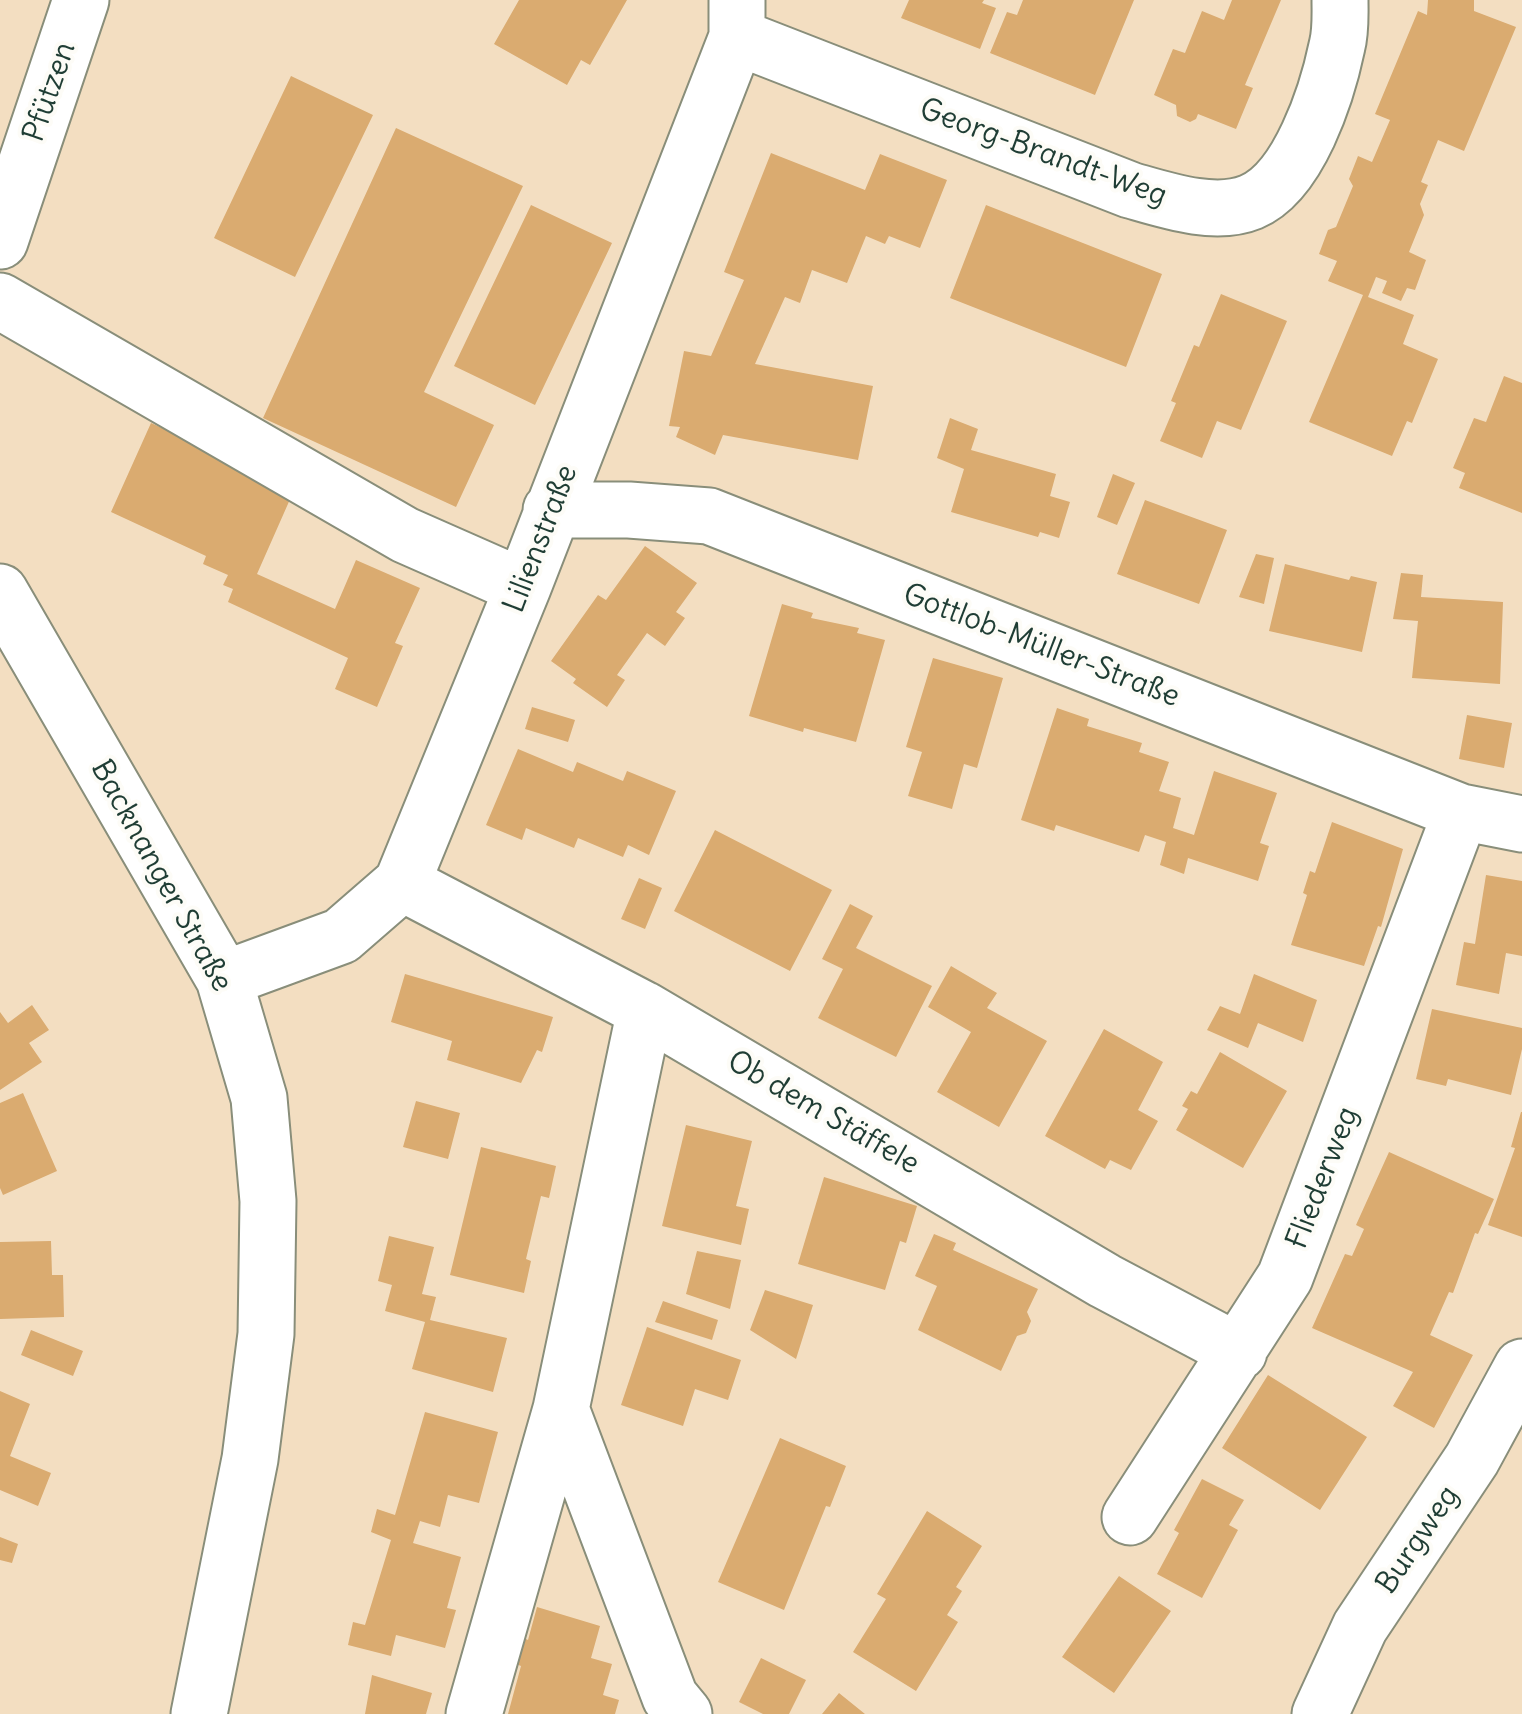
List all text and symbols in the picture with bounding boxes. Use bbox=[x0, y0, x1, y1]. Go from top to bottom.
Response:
street label: Pfützen bbox=[16, 38, 84, 146]
street label: Georg-Brandt-Weg bbox=[915, 92, 1171, 214]
street label: Lilienstraße bbox=[496, 460, 586, 618]
street label: Gottlob-Müller-Straße bbox=[898, 577, 1184, 715]
street label: Backnanger Straße bbox=[82, 754, 240, 998]
street label: Ob dem Stäffele bbox=[721, 1044, 925, 1182]
street label: Fliederweg bbox=[1280, 1102, 1366, 1254]
street label: Burgweg bbox=[1369, 1479, 1467, 1601]

